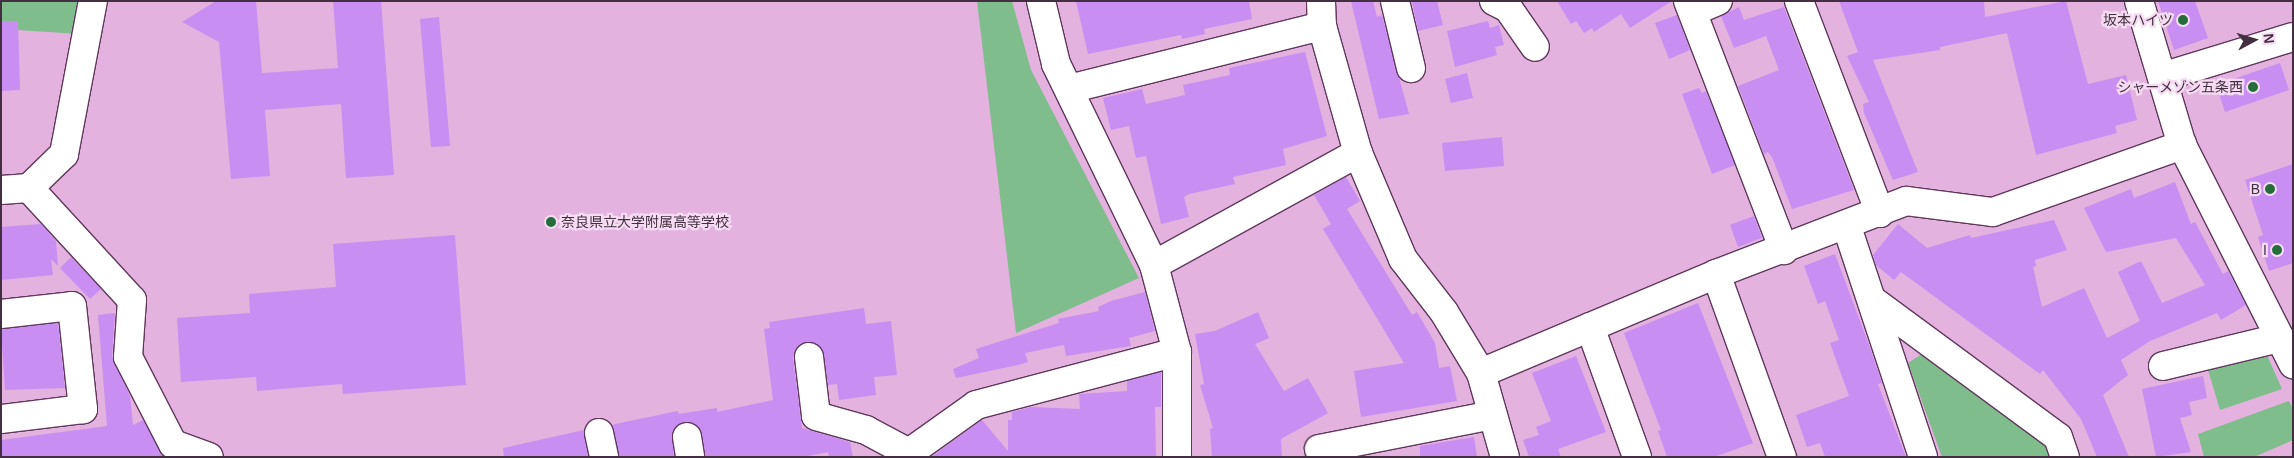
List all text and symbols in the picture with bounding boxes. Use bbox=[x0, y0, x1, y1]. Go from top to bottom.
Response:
place label: 坂本ハイツ bbox=[2103, 12, 2173, 28]
marker: 坂本ハイツ bbox=[2177, 14, 2189, 26]
north arrow bbox=[2229, 15, 2279, 65]
text: N bbox=[2260, 33, 2277, 44]
place label: シャーメゾン五条西 bbox=[2117, 79, 2243, 95]
marker: シャーメゾン五条西 bbox=[2247, 81, 2259, 93]
place label: B bbox=[2251, 181, 2260, 197]
marker: B bbox=[2264, 183, 2276, 195]
place label: 奈良県立大学附属高等学校 bbox=[561, 214, 729, 230]
marker: 奈良県立大学附属高等学校 bbox=[545, 216, 557, 228]
place label: I bbox=[2263, 242, 2267, 258]
marker: I bbox=[2271, 244, 2283, 256]

